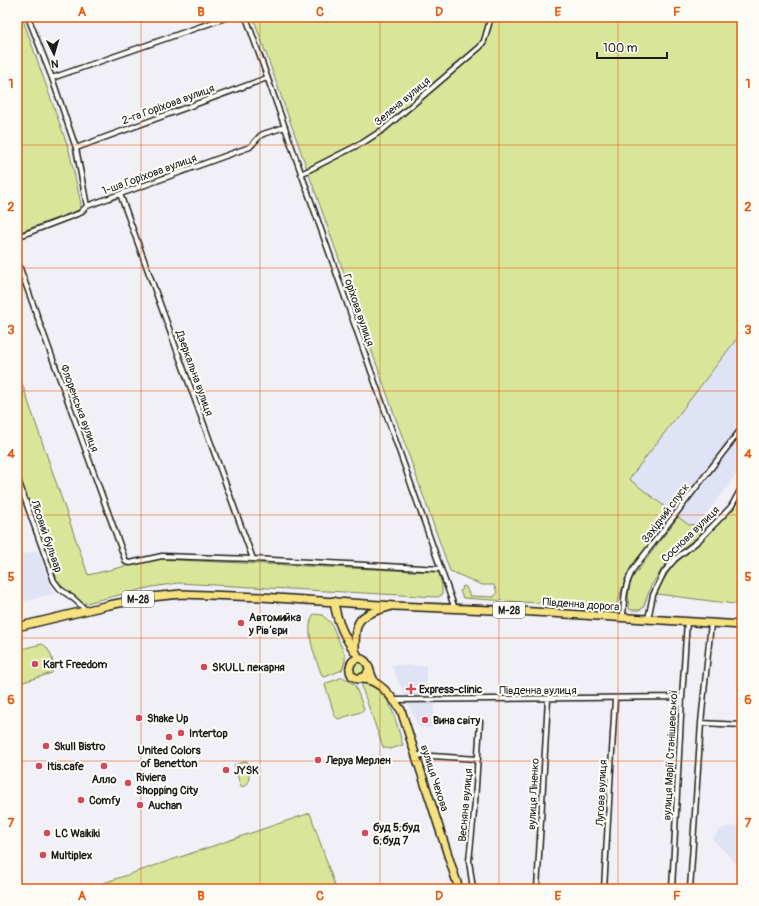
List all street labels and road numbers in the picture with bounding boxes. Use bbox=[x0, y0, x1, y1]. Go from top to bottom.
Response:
street label: Зелена вулиця bbox=[372, 74, 433, 129]
street label: 2-га Горіхова вулиця bbox=[120, 82, 216, 127]
street label: 1-ша Горіхова вулиця bbox=[100, 151, 198, 198]
street label: Горіхова вулиця bbox=[340, 272, 377, 348]
street label: Дзеркальна вулиця bbox=[173, 328, 216, 418]
street label: Флоренська вулиця bbox=[58, 363, 101, 454]
street label: Західний спуск bbox=[639, 481, 692, 546]
street label: Лісовий бульвар bbox=[28, 497, 65, 574]
street label: Соснова вулиця bbox=[659, 503, 722, 565]
road number: М-28 bbox=[122, 591, 154, 607]
street label: Південна дорога bbox=[542, 595, 620, 614]
road number: М-28 bbox=[493, 602, 525, 618]
street label: Південна вулиця bbox=[499, 684, 577, 697]
street label: вулиця Марії Станішевської bbox=[661, 689, 680, 821]
street label: вулиця Чехова bbox=[418, 743, 451, 813]
street label: вулиця Ліненко bbox=[525, 758, 542, 830]
street label: Лугова вулиця bbox=[593, 759, 610, 828]
street label: Весняна вулиця bbox=[456, 768, 475, 842]

